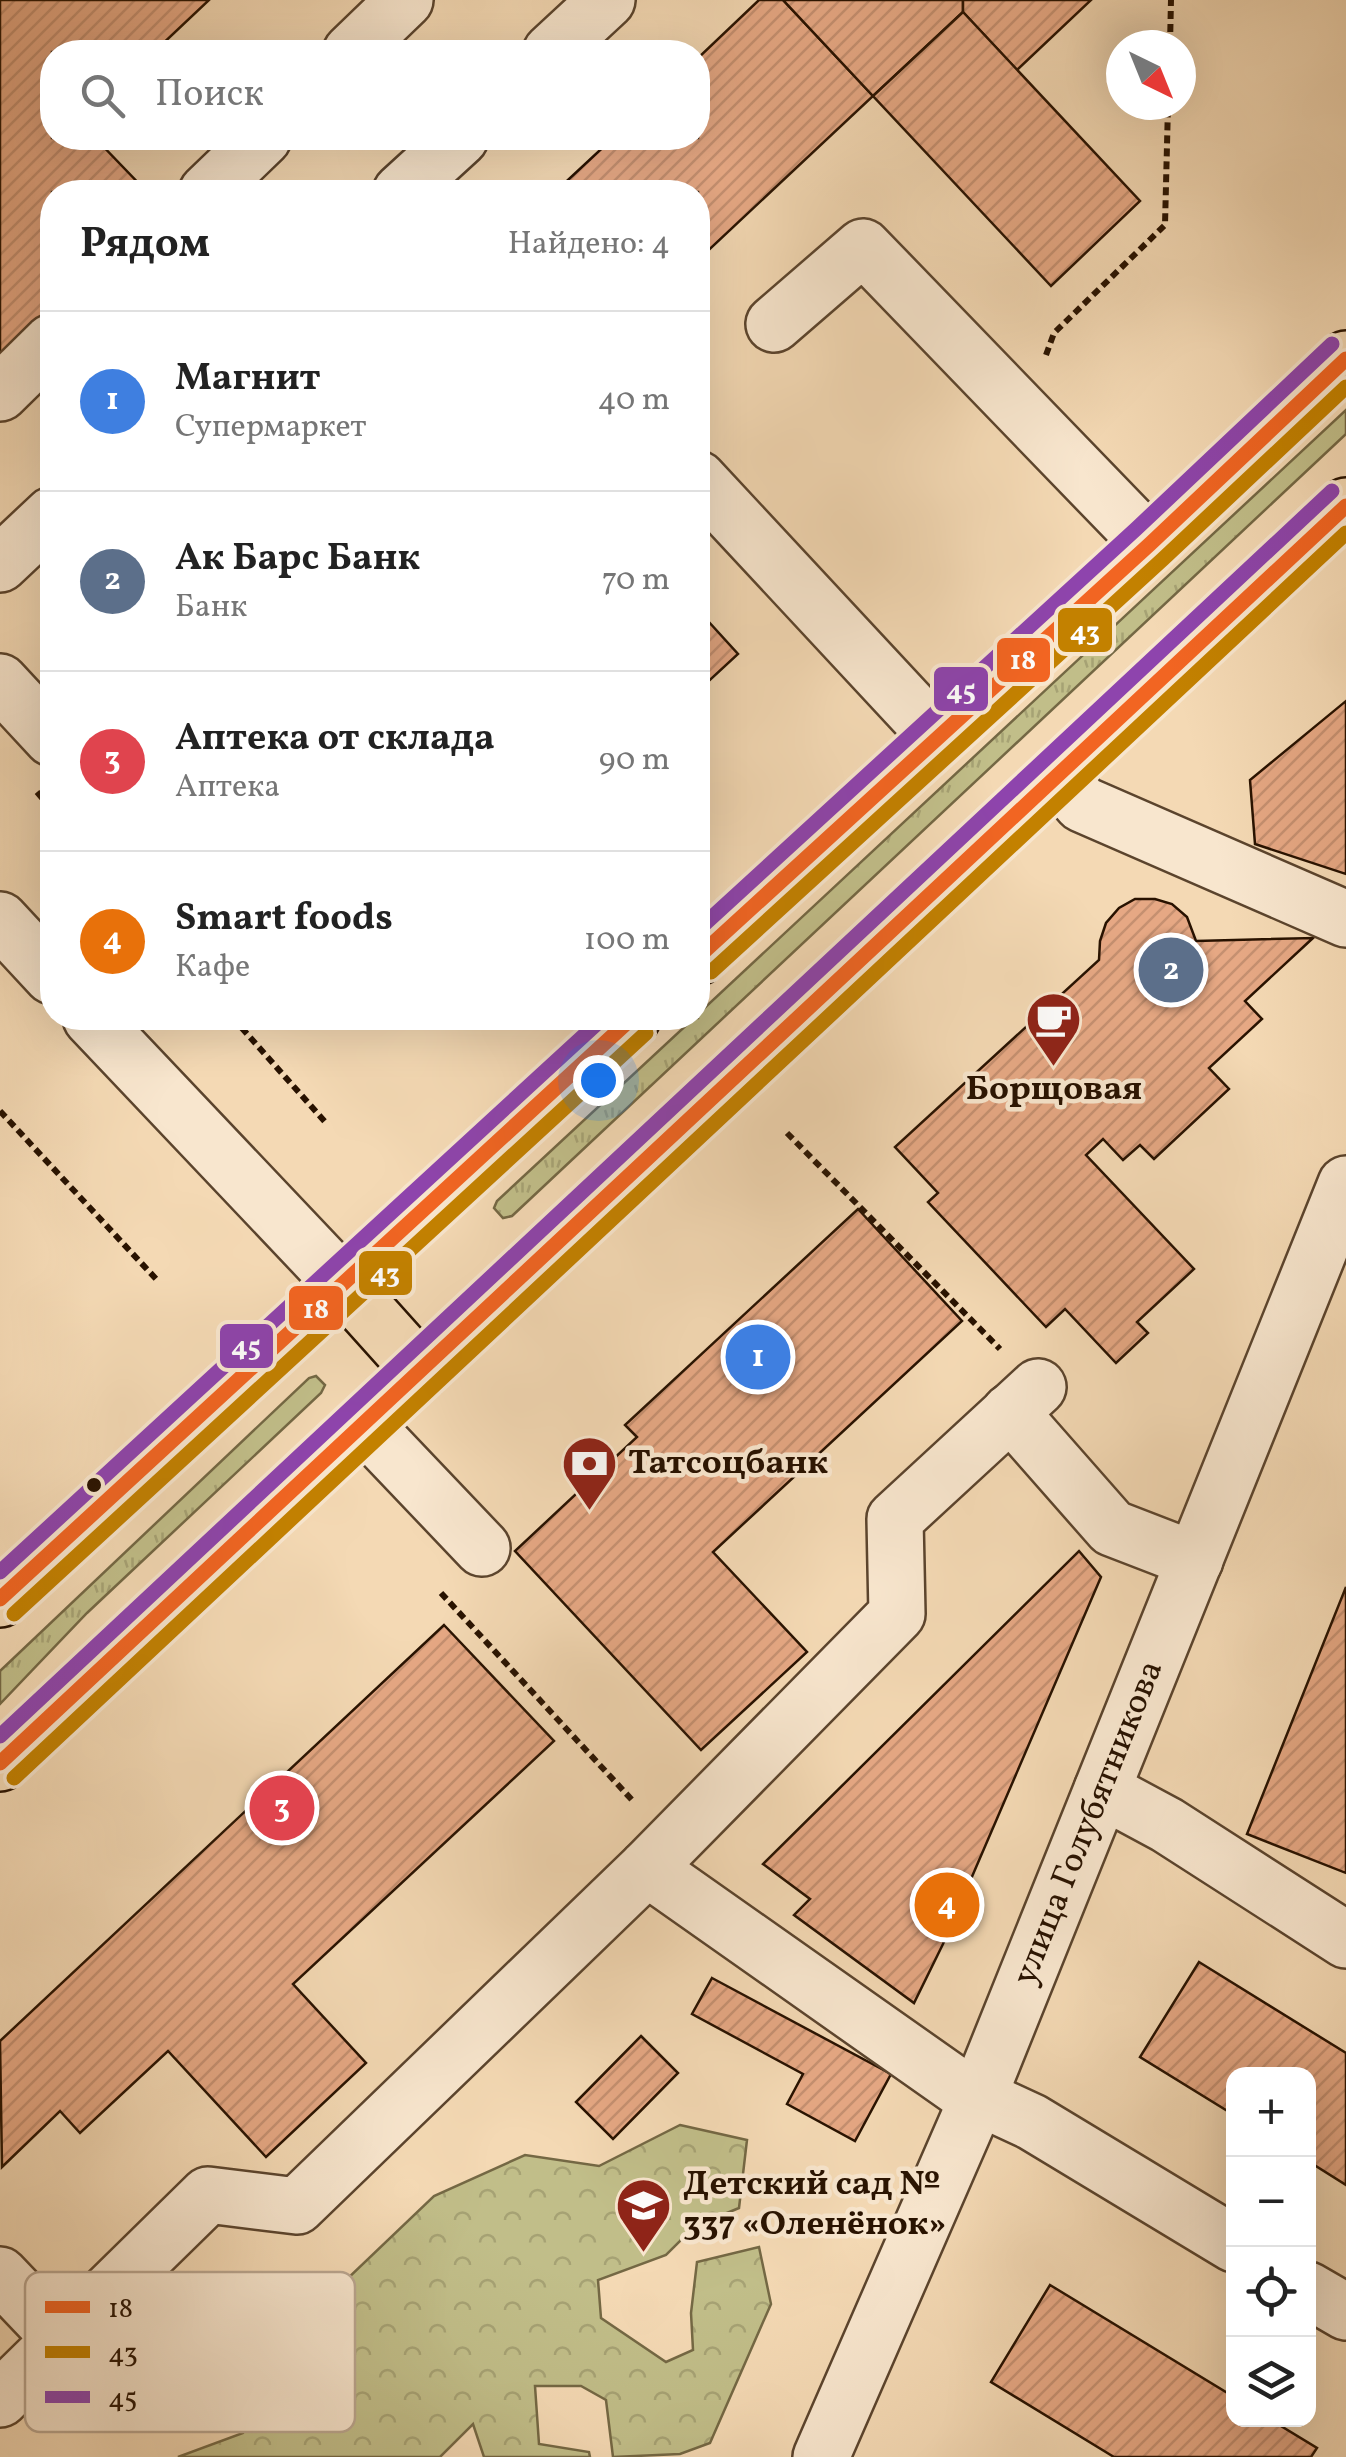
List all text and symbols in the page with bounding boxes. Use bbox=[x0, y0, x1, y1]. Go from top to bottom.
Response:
north arrow bbox=[1106, 30, 1196, 120]
search box bbox=[40, 40, 710, 150]
icon: search bbox=[75, 68, 130, 123]
text: Поиск bbox=[155, 69, 264, 122]
text: Рядом bbox=[80, 216, 210, 275]
text: Найдено: 4 bbox=[508, 223, 670, 267]
text: Магнит bbox=[175, 353, 321, 406]
text: 1 bbox=[106, 379, 119, 423]
text: 40 m bbox=[598, 379, 670, 423]
text: Супермаркет bbox=[175, 406, 366, 450]
text: Ак Барс Банк bbox=[175, 533, 420, 586]
text: 2 bbox=[104, 559, 121, 603]
text: 70 m bbox=[602, 559, 670, 603]
text: Банк bbox=[175, 586, 247, 630]
line badge: 43 bbox=[1056, 606, 1114, 654]
text: 43 bbox=[1070, 613, 1100, 652]
line badge: 18 bbox=[995, 636, 1052, 684]
text: 18 bbox=[1010, 642, 1036, 681]
line badge: 45 bbox=[932, 665, 990, 713]
text: 45 bbox=[946, 672, 976, 711]
text: Аптека от склада bbox=[175, 713, 495, 766]
text: 3 bbox=[104, 739, 121, 783]
text: 90 m bbox=[599, 739, 670, 783]
text: Аптека bbox=[175, 766, 280, 810]
text: Smart foods bbox=[175, 893, 393, 946]
text: 4 bbox=[103, 919, 122, 963]
text: 100 m bbox=[584, 919, 670, 963]
pin: 2 bbox=[1138, 932, 1204, 1008]
text: Кафе bbox=[175, 946, 250, 990]
cafe icon: Борщовая bbox=[1024, 989, 1084, 1068]
your location bbox=[573, 1055, 624, 1106]
place label: Борщовая bbox=[966, 1066, 1142, 1114]
line badge: 43 bbox=[357, 1249, 414, 1297]
text: 43 bbox=[370, 1255, 400, 1294]
line badge: 18 bbox=[287, 1284, 345, 1332]
text: 18 bbox=[303, 1291, 329, 1330]
pin: 1 bbox=[726, 1320, 790, 1394]
line badge: 45 bbox=[218, 1322, 275, 1370]
text: 45 bbox=[231, 1328, 261, 1367]
bank icon: Татсоцбанк bbox=[559, 1434, 619, 1513]
place label: Татсоцбанк bbox=[628, 1440, 828, 1488]
unlabelled marker bbox=[84, 1475, 104, 1495]
street label: улица Голубятникова bbox=[1002, 1653, 1176, 1993]
pin: 3 bbox=[250, 1770, 314, 1846]
pin: 4 bbox=[914, 1868, 980, 1942]
map controls bbox=[1226, 2067, 1316, 2427]
button: + bbox=[1226, 2067, 1316, 2157]
button: − bbox=[1226, 2157, 1316, 2247]
place label: Детский сад № 337 «Оленёнок» bbox=[683, 2161, 946, 2249]
school or university icon: Детский сад № 337 «Оленёнок» bbox=[614, 2175, 674, 2254]
button: locate bbox=[1226, 2247, 1316, 2337]
legend bbox=[25, 2272, 355, 2432]
text: 18 bbox=[108, 2290, 133, 2329]
text: 43 bbox=[108, 2335, 138, 2374]
button: layers bbox=[1226, 2337, 1316, 2427]
text: 45 bbox=[108, 2380, 137, 2419]

